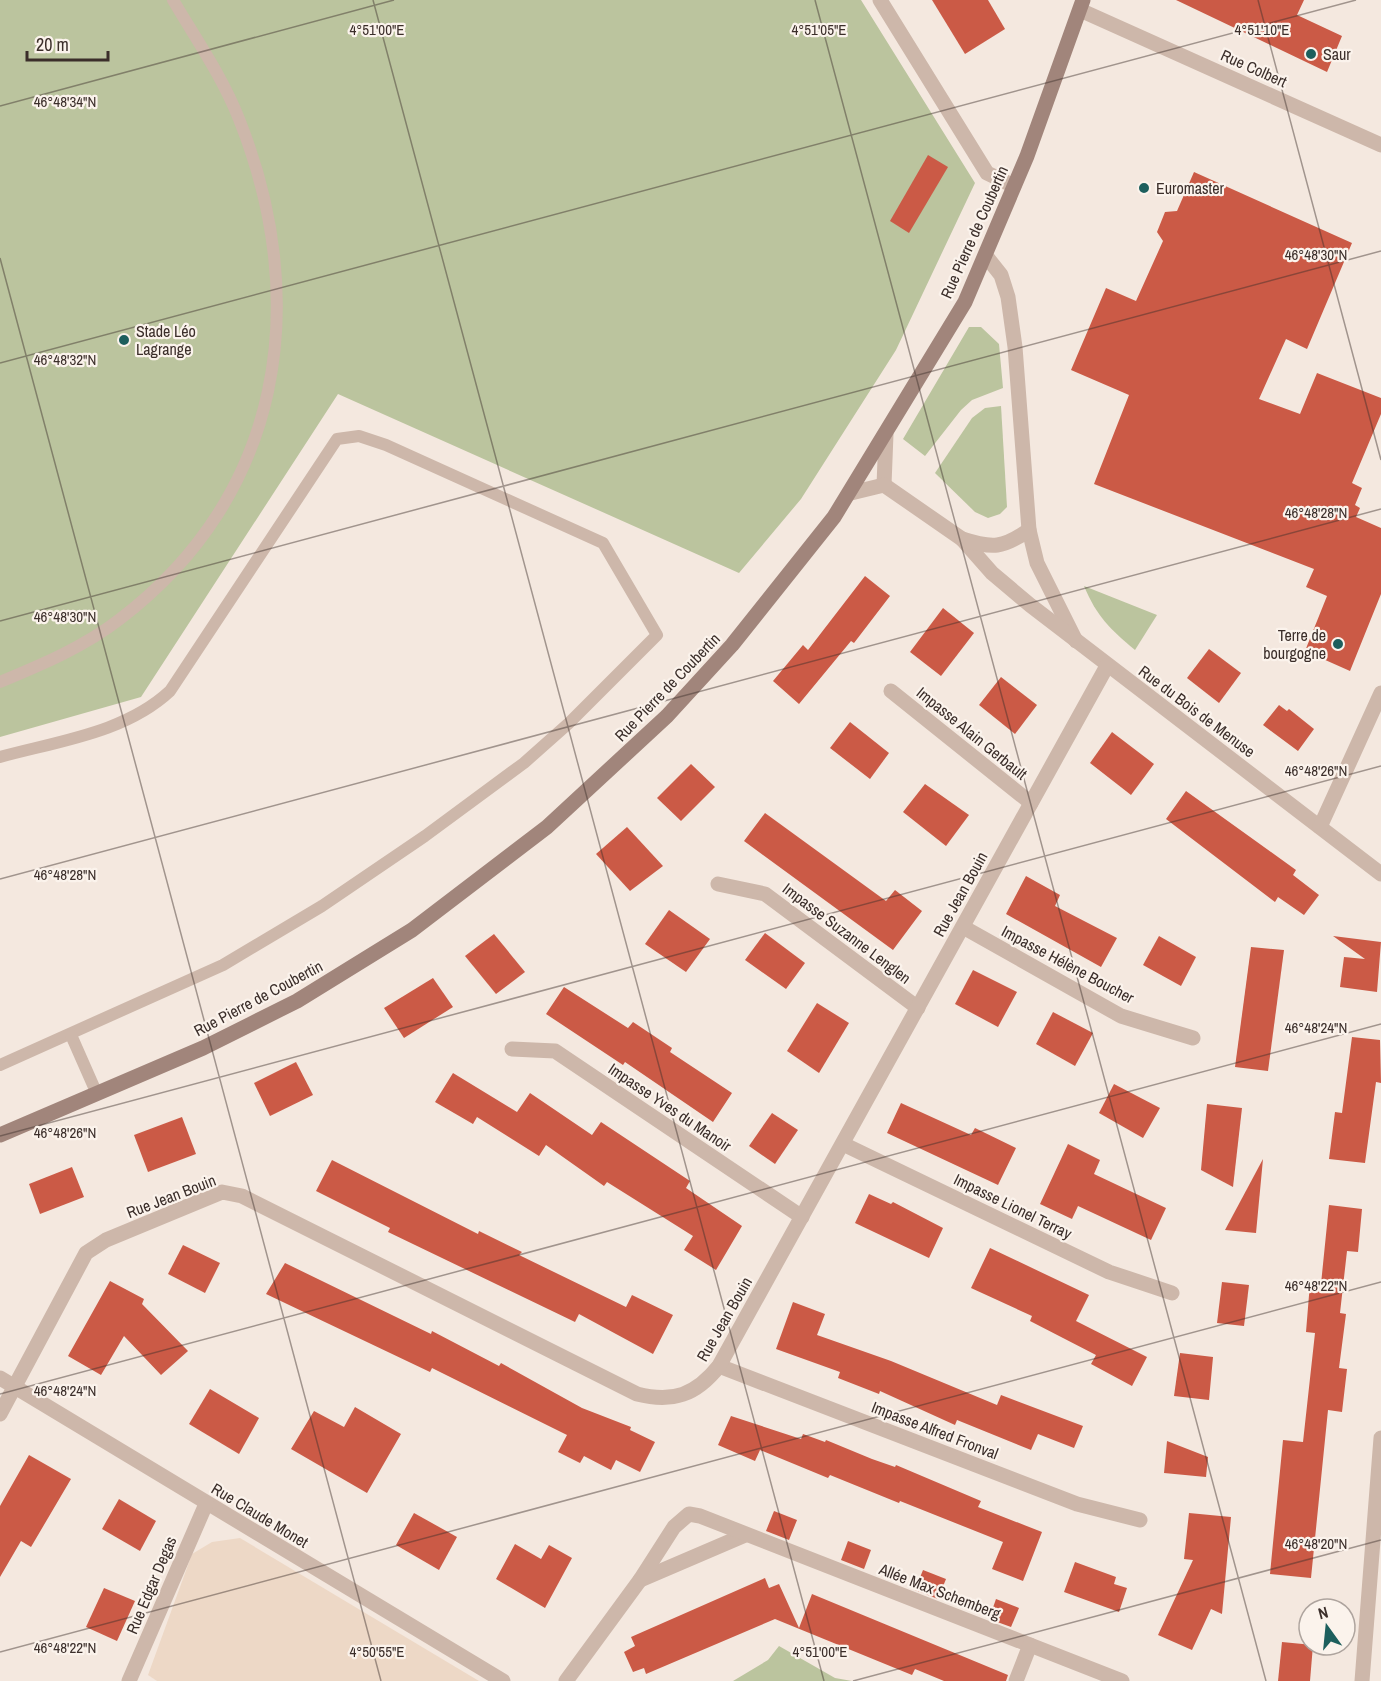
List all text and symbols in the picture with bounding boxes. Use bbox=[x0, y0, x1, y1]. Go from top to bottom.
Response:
text: 4°51'00"E bbox=[349, 19, 405, 40]
text: 4°51'05"E bbox=[791, 19, 847, 40]
text: 4°51'10"E bbox=[1234, 19, 1290, 40]
scale bar bbox=[27, 24, 108, 62]
text: 20 m bbox=[36, 32, 69, 57]
place label: Saur bbox=[1323, 43, 1351, 65]
street label: Rue Colbert bbox=[1218, 44, 1291, 92]
marker: Saur bbox=[1304, 47, 1318, 61]
text: 46°48'34"N bbox=[34, 91, 96, 112]
street label: Rue Pierre de Coubertin bbox=[935, 162, 1013, 302]
place label: Euromaster bbox=[1156, 177, 1224, 199]
marker: Euromaster bbox=[1137, 181, 1151, 195]
text: 46°48'30"N bbox=[1285, 244, 1347, 265]
place label: Stade Léo Lagrange bbox=[136, 320, 196, 360]
marker: Stade Léo Lagrange bbox=[117, 333, 131, 347]
text: 46°48'32"N bbox=[34, 349, 96, 370]
text: 46°48'28"N bbox=[1285, 502, 1347, 523]
text: 46°48'30"N bbox=[34, 606, 96, 627]
place label: Terre de bourgogne bbox=[1263, 624, 1326, 664]
street label: Rue Pierre de Coubertin bbox=[609, 628, 725, 746]
marker: Terre de bourgogne bbox=[1331, 637, 1345, 651]
street label: Rue du Bois de Menuse bbox=[1134, 660, 1260, 762]
street label: Impasse Alain Gerbault bbox=[912, 682, 1032, 785]
text: 46°48'26"N bbox=[1285, 760, 1347, 781]
street label: Rue Jean Bouin bbox=[928, 848, 992, 940]
text: 46°48'28"N bbox=[34, 864, 96, 885]
street label: Impasse Suzanne Lenglen bbox=[778, 877, 916, 989]
street label: Impasse Hélène Boucher bbox=[998, 920, 1139, 1009]
street label: Rue Pierre de Coubertin bbox=[190, 955, 326, 1041]
text: 46°48'24"N bbox=[1285, 1017, 1347, 1038]
street label: Impasse Yves du Manoir bbox=[604, 1058, 736, 1157]
text: 46°48'26"N bbox=[34, 1122, 96, 1143]
street label: Impasse Lionel Terray bbox=[950, 1168, 1076, 1244]
street label: Rue Jean Bouin bbox=[123, 1169, 219, 1223]
street label: Rue Jean Bouin bbox=[691, 1273, 757, 1365]
text: 46°48'22"N bbox=[1285, 1275, 1347, 1296]
text: 46°48'24"N bbox=[34, 1380, 96, 1401]
street label: Impasse Alfred Fronval bbox=[868, 1396, 1002, 1464]
street label: Rue Claude Monet bbox=[207, 1477, 313, 1553]
street label: Rue Edgar Degas bbox=[120, 1533, 182, 1637]
text: 46°48'20"N bbox=[1285, 1533, 1347, 1554]
street label: Allée Max Schemberg bbox=[875, 1557, 1005, 1625]
north arrow bbox=[1297, 1597, 1357, 1657]
text: N bbox=[1316, 1601, 1331, 1624]
text: 46°48'22"N bbox=[34, 1637, 96, 1658]
text: 4°50'55"E bbox=[349, 1641, 405, 1662]
text: 4°51'00"E bbox=[792, 1641, 848, 1662]

